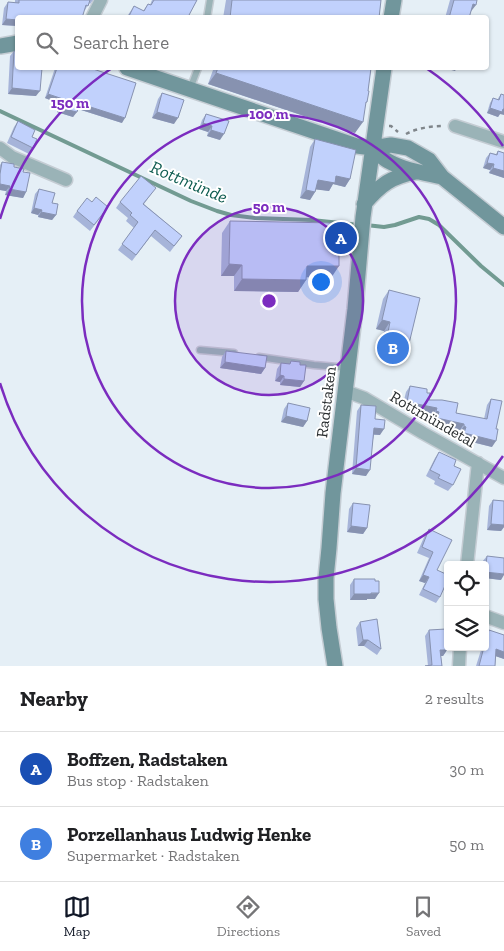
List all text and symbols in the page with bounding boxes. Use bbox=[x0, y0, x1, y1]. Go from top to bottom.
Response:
search box bbox=[15, 15, 489, 70]
icon: search bbox=[33, 29, 61, 57]
text: Search here bbox=[73, 31, 169, 54]
text: 150 m bbox=[51, 94, 89, 112]
text: 100 m bbox=[249, 105, 289, 123]
water label: Rottmünde bbox=[147, 156, 231, 208]
text: 50 m bbox=[253, 198, 285, 216]
pin: A bbox=[325, 219, 357, 257]
your location bbox=[308, 269, 334, 295]
centre of rings bbox=[260, 292, 278, 310]
pin: B bbox=[377, 329, 409, 367]
street label: Radstaken bbox=[312, 364, 340, 439]
street label: Rottmündetal bbox=[387, 387, 479, 451]
map controls bbox=[444, 561, 489, 651]
button: locate bbox=[444, 561, 489, 606]
button: layers bbox=[444, 606, 489, 651]
text: Nearby bbox=[20, 686, 88, 711]
text: 2 results bbox=[425, 689, 484, 708]
text: Boffzen, Radstaken bbox=[67, 748, 228, 771]
text: A bbox=[31, 760, 42, 779]
text: 30 m bbox=[450, 760, 484, 779]
text: Bus stop · Radstaken bbox=[67, 771, 209, 790]
text: Porzellanhaus Ludwig Henke bbox=[67, 823, 311, 846]
text: B bbox=[31, 835, 41, 854]
text: 50 m bbox=[449, 835, 484, 854]
text: Supermarket · Radstaken bbox=[67, 846, 240, 865]
tab: Map bbox=[63, 893, 91, 940]
tab: Directions bbox=[217, 893, 280, 940]
tab: Saved bbox=[406, 893, 441, 940]

